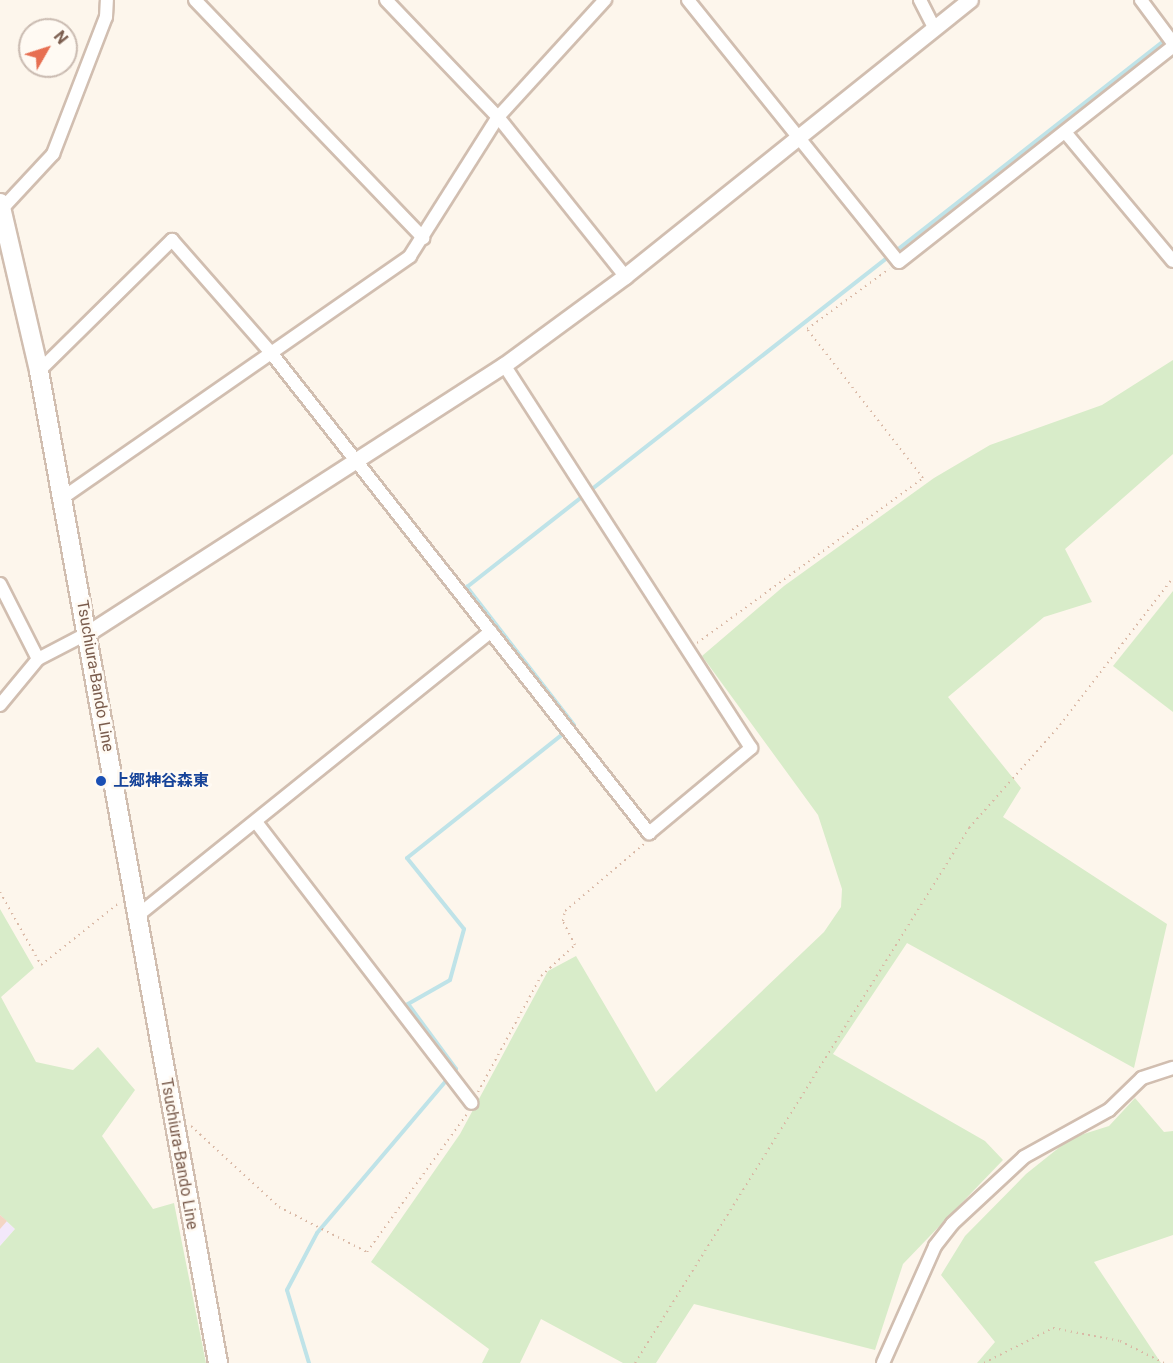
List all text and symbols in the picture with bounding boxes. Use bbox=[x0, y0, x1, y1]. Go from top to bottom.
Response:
north arrow bbox=[18, 18, 78, 78]
text: N bbox=[50, 27, 72, 48]
street label: Tsuchiura-Bando Line bbox=[72, 599, 118, 753]
place label: 上郷神谷森東 bbox=[113, 771, 209, 791]
marker: 上郷神谷森東 bbox=[94, 774, 108, 788]
street label: Tsuchiura-Bando Line bbox=[156, 1077, 202, 1231]

